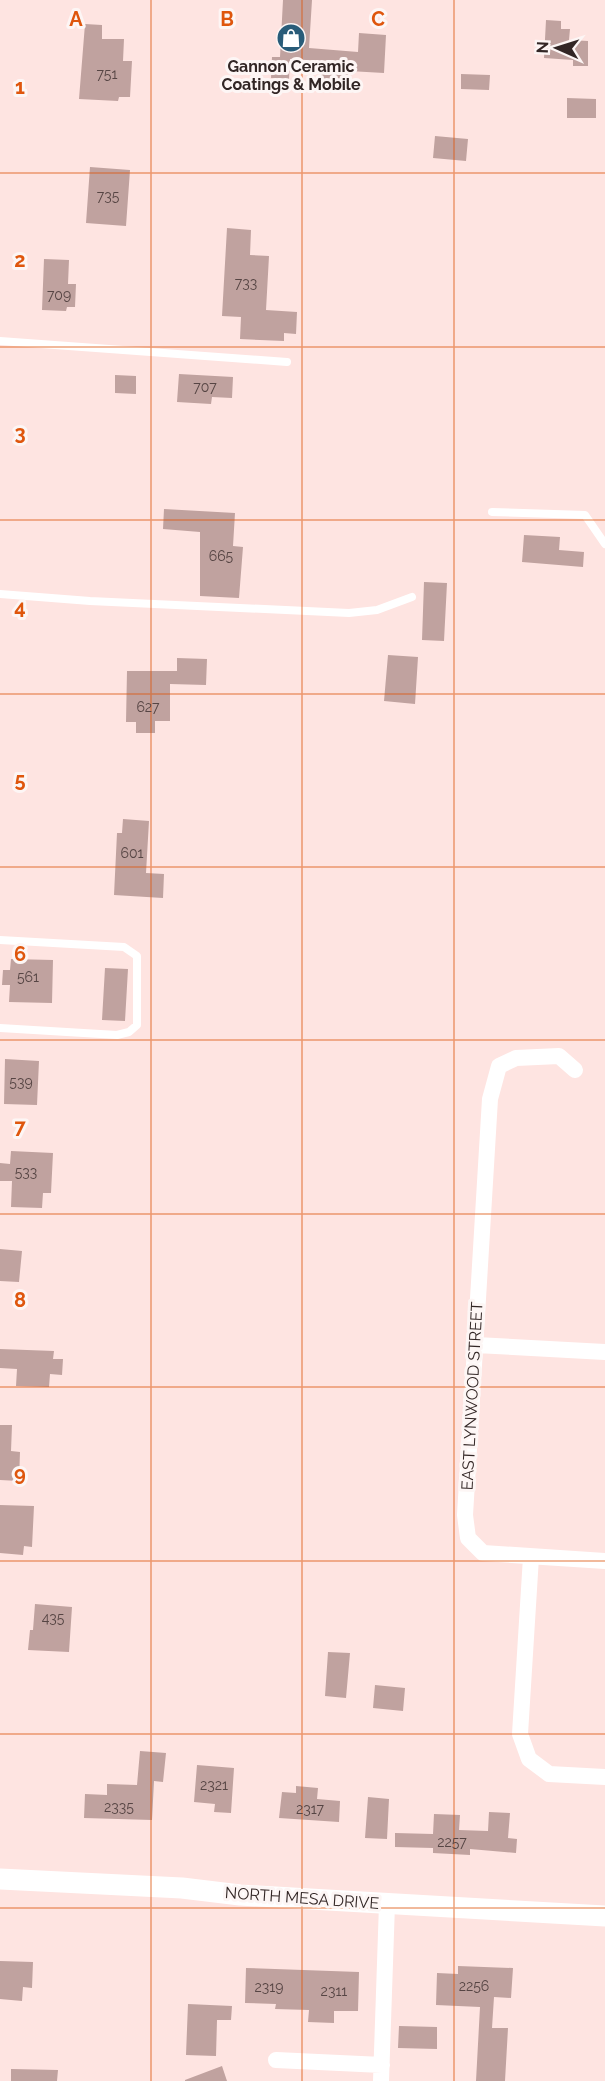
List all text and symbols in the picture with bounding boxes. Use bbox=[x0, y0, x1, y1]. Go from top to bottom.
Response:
text: A bbox=[69, 7, 83, 31]
text: B bbox=[220, 7, 234, 31]
text: C bbox=[371, 7, 385, 31]
north arrow bbox=[527, 18, 587, 78]
shop icon: Gannon Ceramic Coatings & Mobile bbox=[275, 22, 307, 54]
text: N bbox=[533, 41, 552, 54]
place label: Gannon Ceramic Coatings & Mobile bbox=[221, 57, 361, 94]
house number: 751 bbox=[97, 66, 117, 82]
text: 1 bbox=[15, 75, 25, 99]
house number: 735 bbox=[97, 188, 120, 204]
text: 2 bbox=[14, 248, 26, 272]
house number: 733 bbox=[235, 275, 257, 291]
house number: 709 bbox=[47, 287, 71, 303]
house number: 707 bbox=[193, 379, 217, 395]
text: 3 bbox=[14, 421, 26, 445]
house number: 665 bbox=[209, 548, 234, 564]
text: 4 bbox=[14, 595, 26, 619]
house number: 627 bbox=[136, 699, 160, 715]
text: 5 bbox=[14, 768, 26, 792]
house number: 601 bbox=[120, 845, 144, 861]
text: 6 bbox=[14, 942, 26, 966]
house number: 561 bbox=[17, 969, 39, 985]
house number: 539 bbox=[9, 1074, 33, 1090]
text: 7 bbox=[14, 1115, 26, 1139]
house number: 533 bbox=[15, 1164, 37, 1180]
text: 8 bbox=[14, 1288, 26, 1312]
street label: EAST LYNWOOD STREET bbox=[458, 1301, 486, 1491]
text: 9 bbox=[14, 1462, 26, 1486]
house number: 435 bbox=[42, 1610, 65, 1626]
house number: 2321 bbox=[200, 1777, 228, 1793]
house number: 2335 bbox=[104, 1799, 134, 1815]
house number: 2317 bbox=[296, 1801, 325, 1817]
house number: 2257 bbox=[437, 1834, 467, 1850]
street label: NORTH MESA DRIVE bbox=[224, 1883, 380, 1913]
house number: 2256 bbox=[459, 1978, 489, 1994]
house number: 2319 bbox=[255, 1979, 283, 1995]
house number: 2311 bbox=[321, 1983, 347, 1999]

